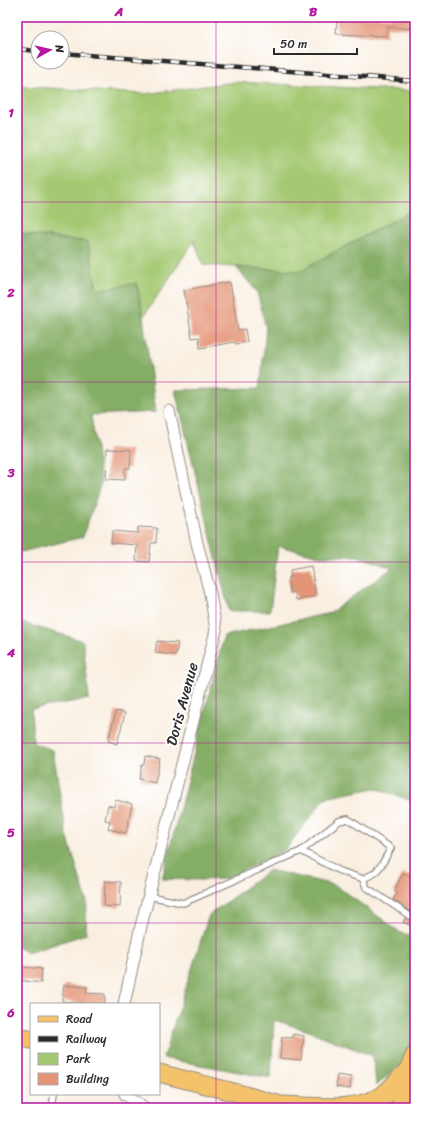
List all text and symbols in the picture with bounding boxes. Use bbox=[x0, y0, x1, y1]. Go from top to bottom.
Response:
text: A bbox=[114, 0, 123, 23]
text: B bbox=[309, 0, 318, 23]
north arrow bbox=[30, 30, 70, 70]
scale bar bbox=[274, 30, 357, 56]
text: 50 m bbox=[280, 33, 307, 55]
text: N bbox=[49, 43, 69, 54]
text: 1 bbox=[8, 101, 14, 124]
text: 2 bbox=[6, 281, 15, 304]
text: 3 bbox=[6, 461, 15, 484]
text: 4 bbox=[6, 641, 16, 664]
street label: Doris Avenue bbox=[158, 659, 206, 749]
text: 5 bbox=[7, 821, 15, 844]
text: 6 bbox=[6, 1001, 15, 1024]
legend bbox=[30, 1003, 160, 1095]
text: Road bbox=[66, 1008, 93, 1030]
text: Railway bbox=[66, 1028, 107, 1050]
text: Park bbox=[66, 1048, 91, 1070]
text: Building bbox=[66, 1068, 109, 1090]

